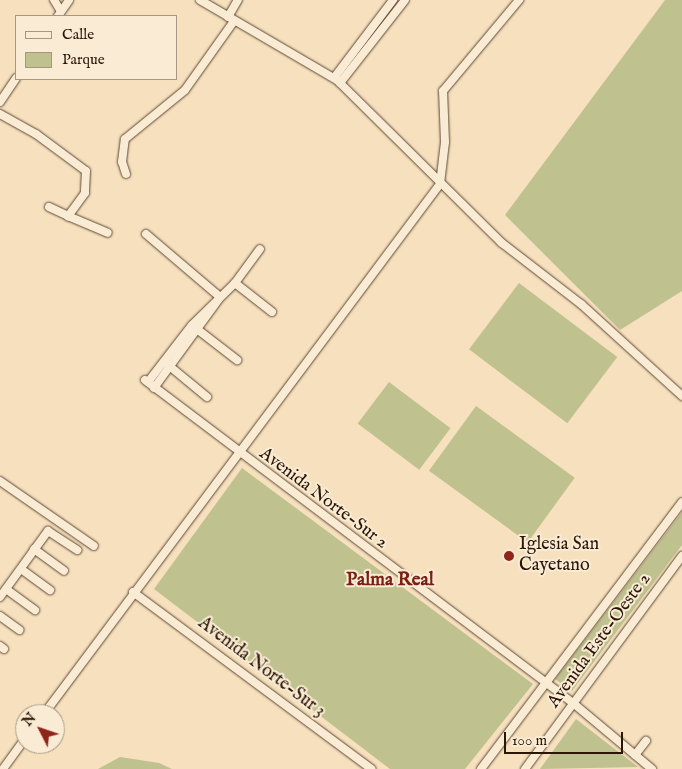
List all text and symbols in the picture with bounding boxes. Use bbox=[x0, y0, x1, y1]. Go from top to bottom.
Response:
legend bbox=[15, 15, 178, 80]
text: Calle bbox=[62, 25, 94, 44]
text: Parque bbox=[62, 50, 105, 69]
street label: Avenida Norte-Sur 2 bbox=[255, 444, 391, 554]
place label: Iglesia San Cayetano bbox=[519, 535, 599, 578]
marker: Iglesia San Cayetano bbox=[503, 550, 515, 562]
street label: Avenida Este-Oeste 2 bbox=[544, 569, 656, 713]
district label: Palma Real bbox=[346, 570, 434, 592]
street label: Avenida Norte-Sur 3 bbox=[193, 613, 329, 723]
north arrow bbox=[15, 704, 65, 754]
text: N bbox=[19, 709, 40, 730]
scale bar bbox=[507, 722, 626, 754]
text: 100 m bbox=[512, 731, 547, 750]

